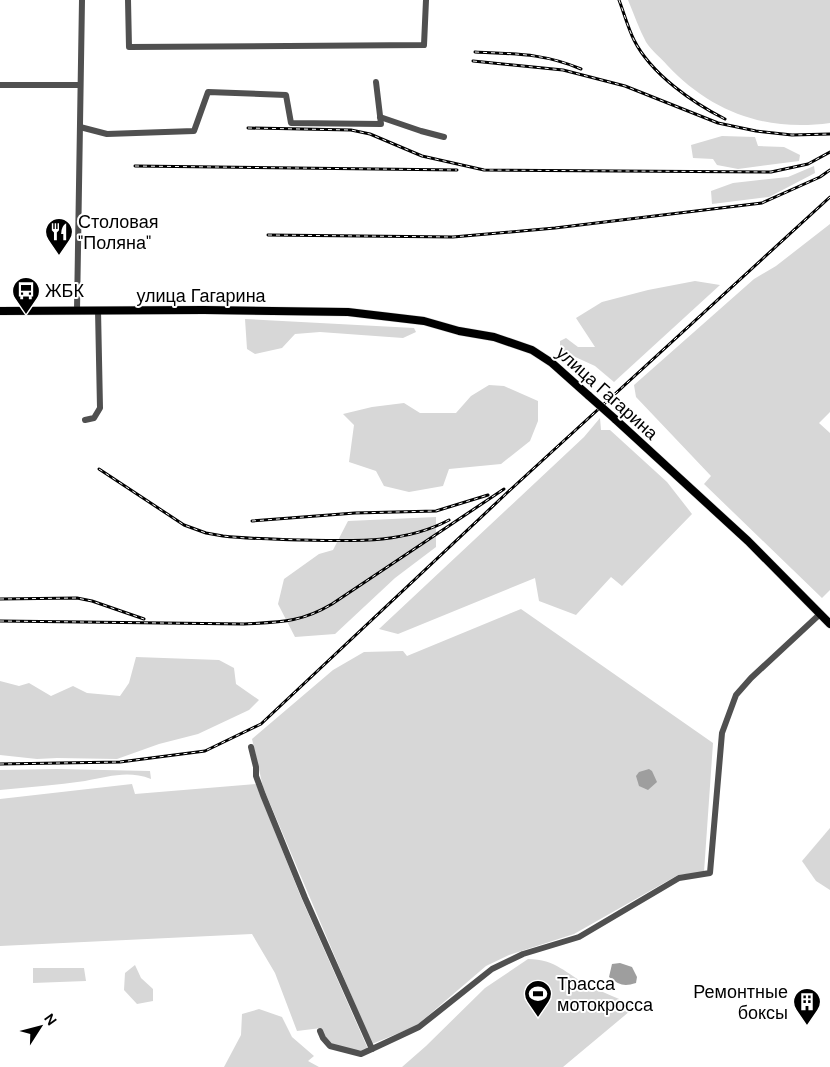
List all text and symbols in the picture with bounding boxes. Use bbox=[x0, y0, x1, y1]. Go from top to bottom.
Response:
place label: Столовая "Поляна" bbox=[78, 210, 159, 255]
restaurant icon: Столовая "Поляна" bbox=[44, 217, 74, 256]
bus stop icon: ЖБК bbox=[11, 276, 41, 315]
place label: ЖБК bbox=[45, 279, 84, 303]
street label: улица Гагарина bbox=[136, 284, 267, 308]
street label: улица Гагарина bbox=[551, 341, 664, 446]
place label: Трасса мотокросса bbox=[557, 972, 654, 1017]
sports icon: Трасса мотокросса bbox=[523, 979, 553, 1018]
place label: Ремонтные боксы bbox=[693, 980, 788, 1025]
building icon: Ремонтные боксы bbox=[792, 987, 822, 1026]
north arrow bbox=[15, 1002, 65, 1052]
text: N bbox=[40, 1010, 61, 1029]

